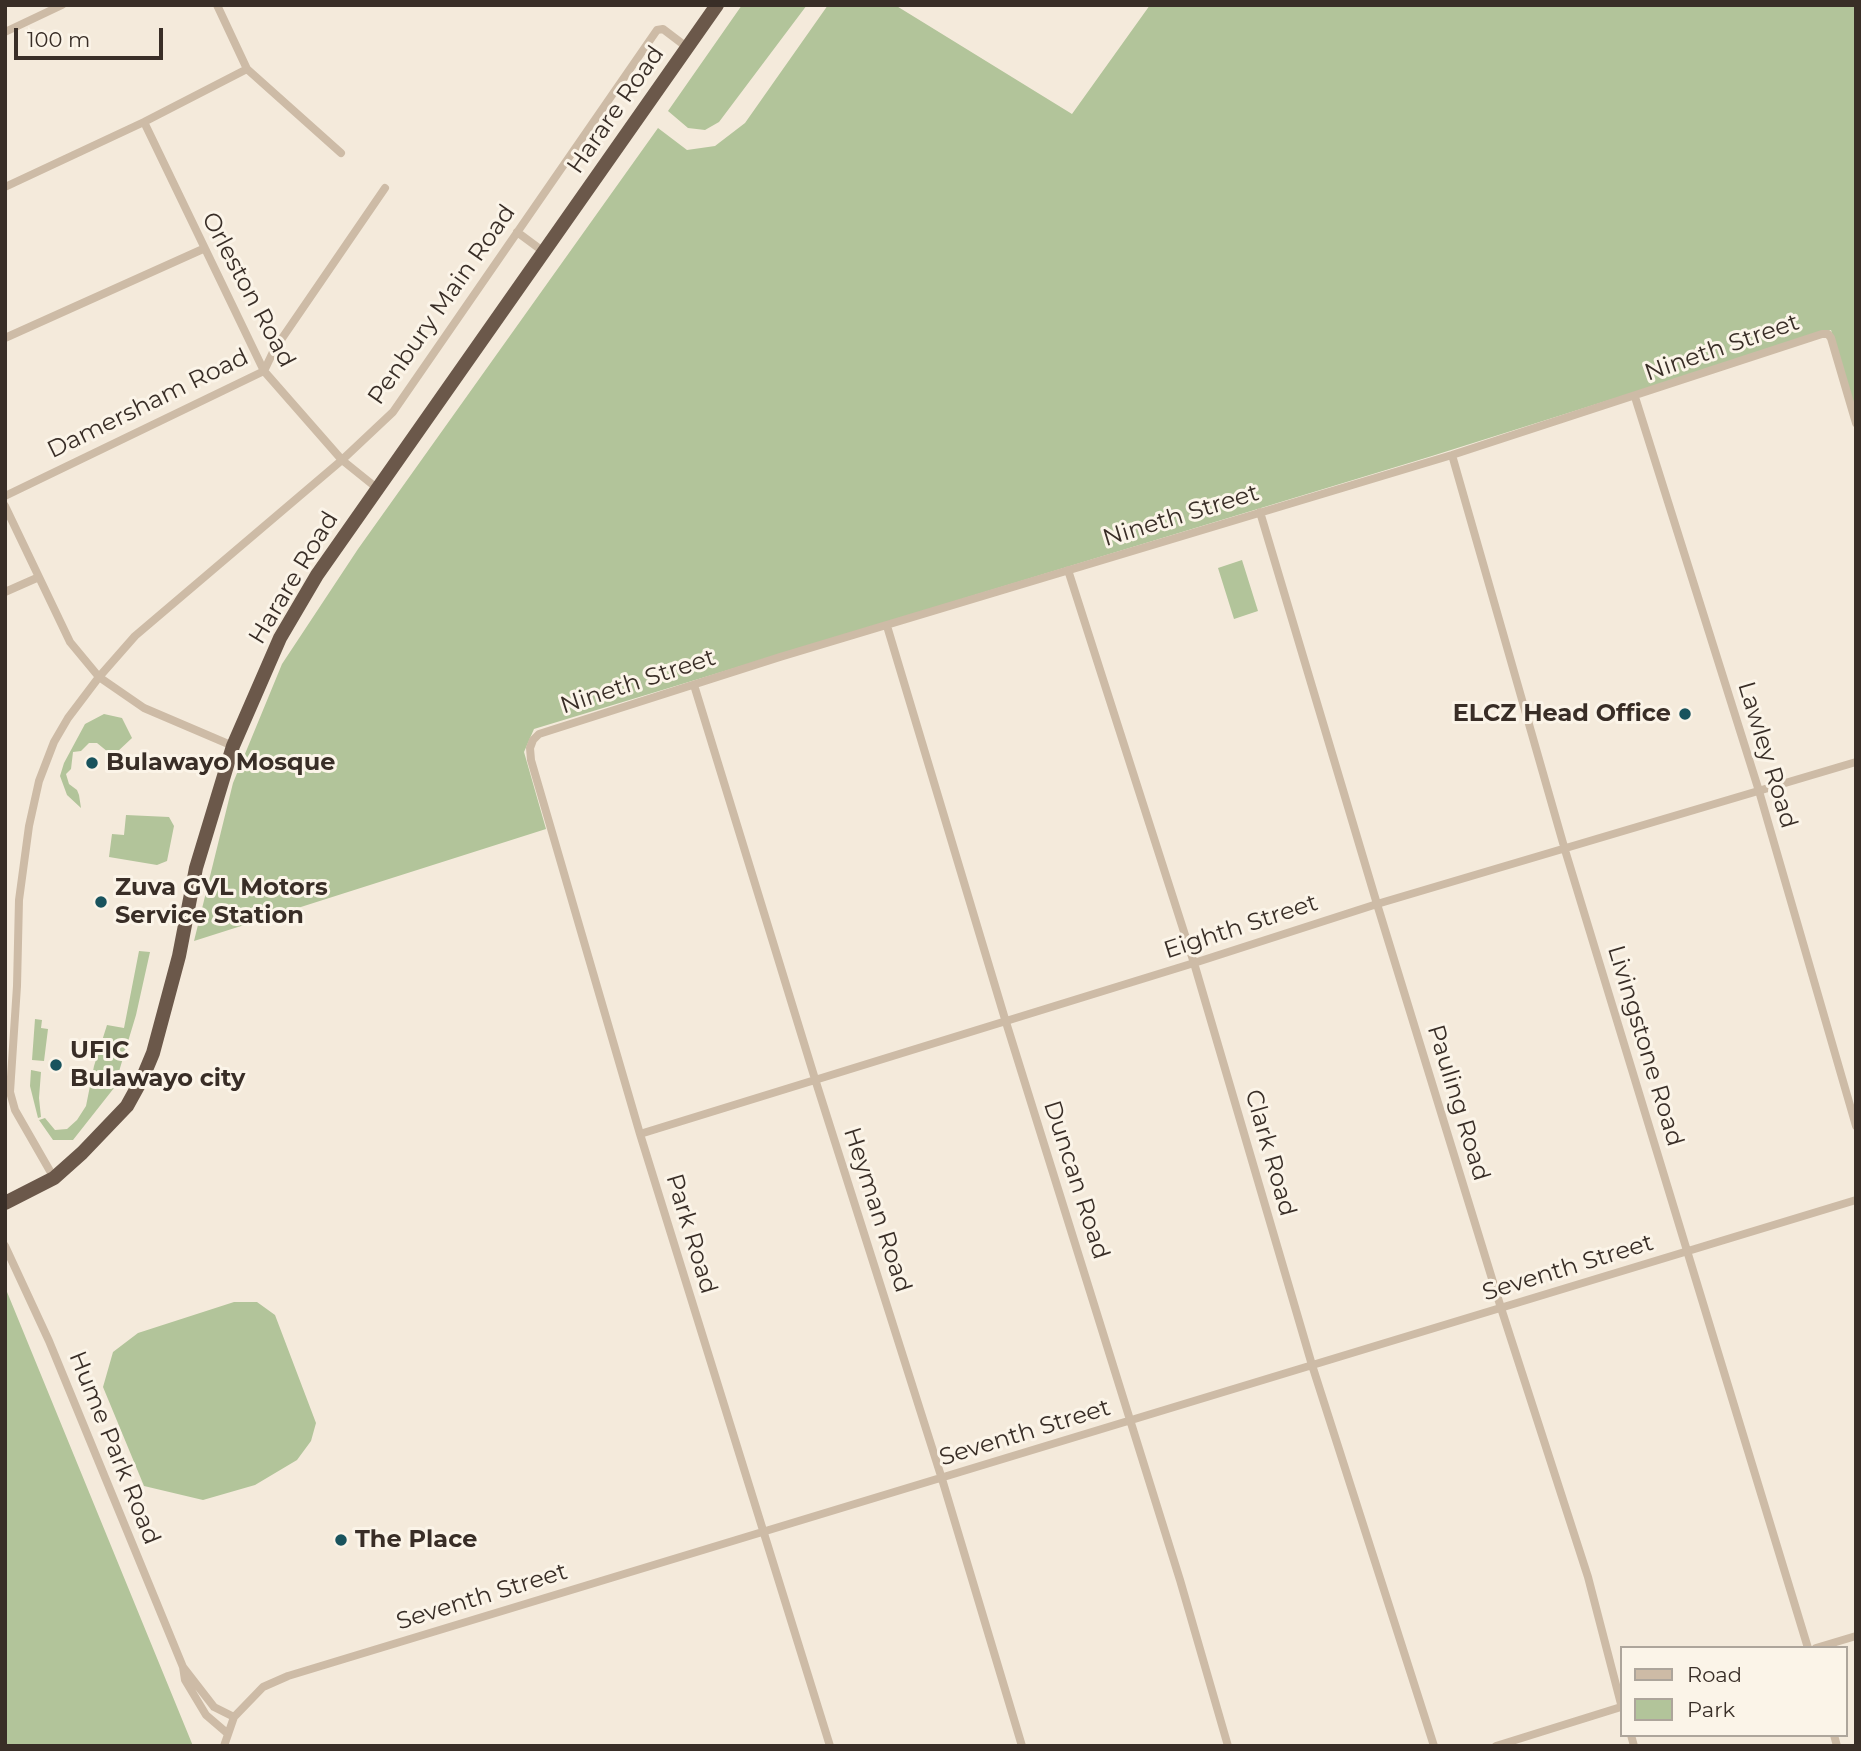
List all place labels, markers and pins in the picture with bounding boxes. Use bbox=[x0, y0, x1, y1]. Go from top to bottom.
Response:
place label: ELCZ Head Office bbox=[1453, 700, 1671, 728]
marker: ELCZ Head Office bbox=[1677, 706, 1693, 722]
place label: Bulawayo Mosque bbox=[106, 749, 335, 777]
marker: Bulawayo Mosque bbox=[84, 755, 100, 771]
place label: Zuva GVL Motors Service Station bbox=[115, 874, 328, 930]
marker: Zuva GVL Motors Service Station bbox=[93, 894, 109, 910]
place label: UFIC Bulawayo city bbox=[70, 1037, 245, 1093]
marker: UFIC Bulawayo city bbox=[48, 1057, 64, 1073]
place label: The Place bbox=[355, 1526, 477, 1554]
marker: The Place bbox=[333, 1532, 349, 1548]

